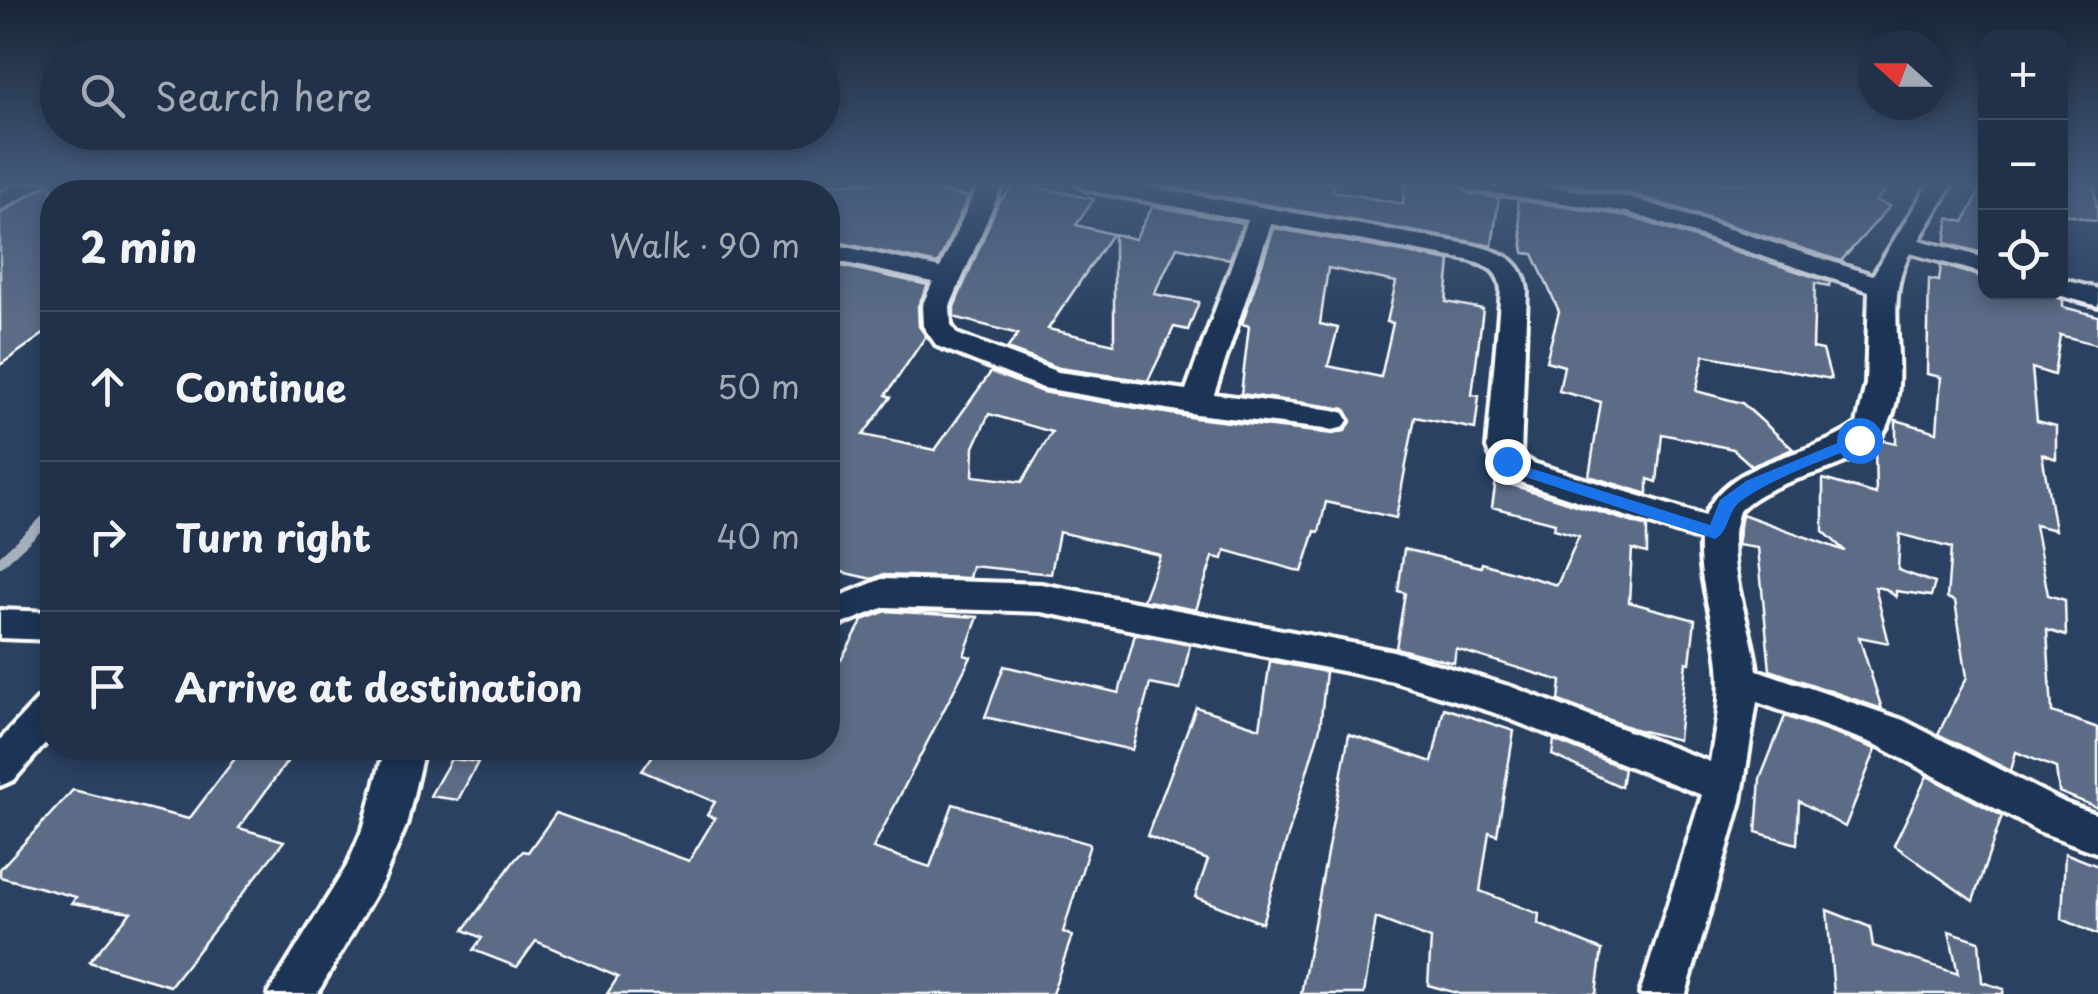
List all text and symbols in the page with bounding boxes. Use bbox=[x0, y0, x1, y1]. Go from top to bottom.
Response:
north arrow bbox=[1858, 30, 1948, 120]
map controls bbox=[1978, 30, 2068, 300]
button: + bbox=[1978, 30, 2068, 120]
search box bbox=[40, 40, 840, 150]
text: Search here bbox=[155, 67, 372, 124]
icon: search bbox=[75, 68, 130, 123]
button: − bbox=[1978, 120, 2068, 210]
button: locate bbox=[1978, 210, 2068, 300]
text: 2 min bbox=[80, 214, 197, 277]
text: Walk · 90 m bbox=[609, 221, 800, 269]
text: Continue bbox=[175, 358, 346, 415]
icon: ahead bbox=[80, 359, 135, 414]
text: 50 m bbox=[717, 362, 800, 410]
route start bbox=[1837, 418, 1883, 464]
route end bbox=[1485, 439, 1531, 485]
text: Turn right bbox=[175, 508, 371, 565]
icon: right bbox=[80, 509, 135, 564]
text: 40 m bbox=[716, 512, 800, 560]
text: Arrive at destination bbox=[175, 658, 583, 715]
icon: arrive bbox=[80, 659, 135, 714]

